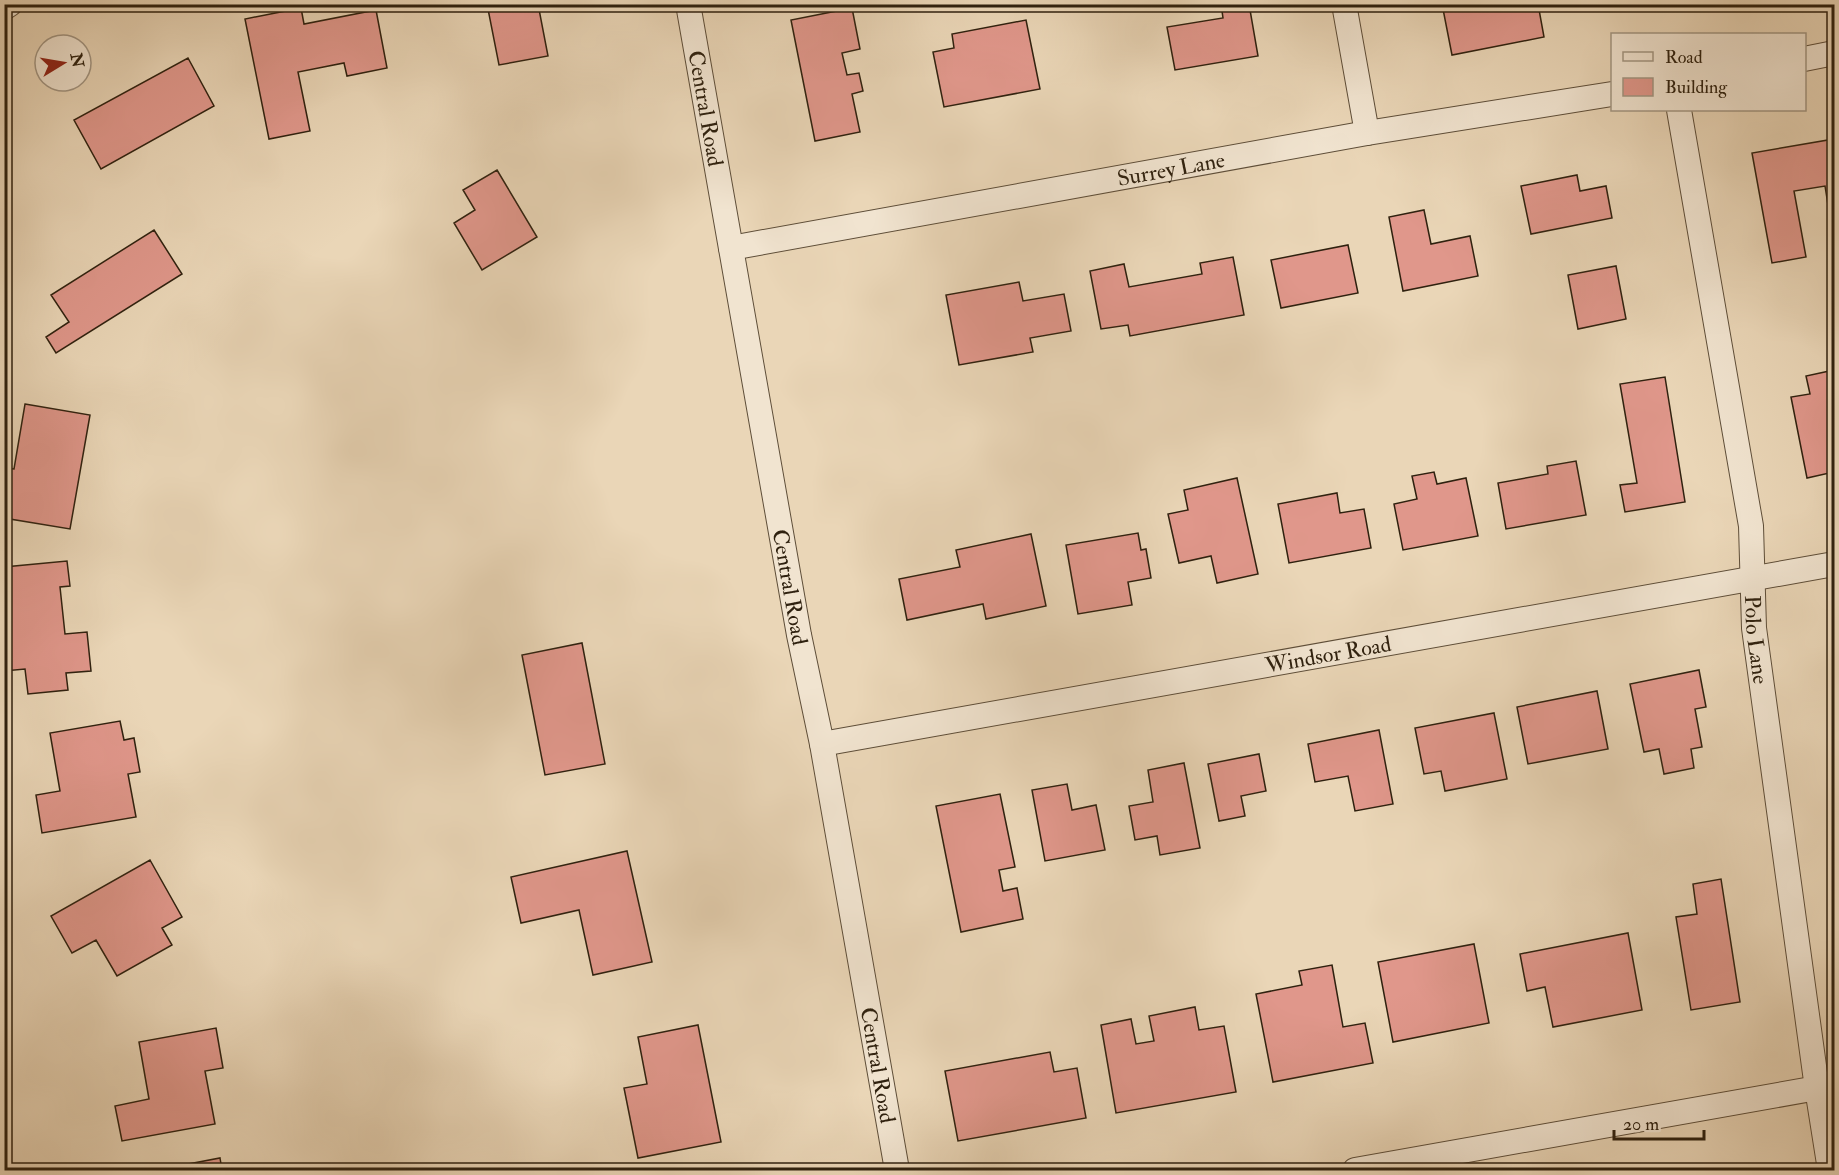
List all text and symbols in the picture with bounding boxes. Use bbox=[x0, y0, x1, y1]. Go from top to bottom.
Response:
north arrow bbox=[33, 33, 93, 93]
legend bbox=[1611, 33, 1806, 111]
text: Road bbox=[1665, 46, 1703, 69]
street label: Central Road bbox=[681, 48, 729, 169]
text: N bbox=[65, 50, 88, 70]
text: Building bbox=[1665, 76, 1728, 99]
street label: Surrey Lane bbox=[1115, 146, 1227, 193]
street label: Central Road bbox=[766, 527, 814, 648]
street label: Polo Lane bbox=[1738, 595, 1775, 686]
street label: Windsor Road bbox=[1262, 630, 1394, 680]
street label: Central Road bbox=[854, 1005, 902, 1125]
scale bar bbox=[1614, 1103, 1704, 1141]
text: 20 m bbox=[1623, 1113, 1659, 1136]

